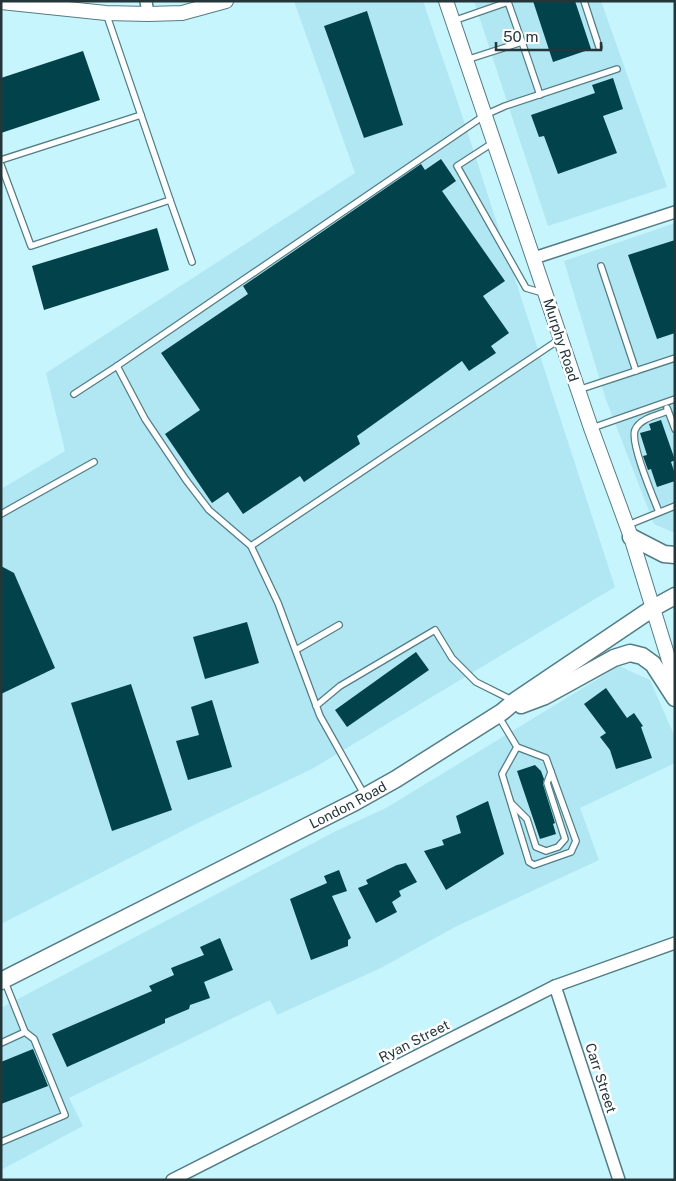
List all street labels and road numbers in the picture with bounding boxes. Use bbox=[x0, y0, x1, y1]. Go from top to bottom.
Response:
street label: Murphy Road bbox=[540, 297, 582, 383]
street label: London Road bbox=[307, 778, 389, 832]
street label: Ryan Street bbox=[376, 1016, 452, 1066]
street label: Carr Street bbox=[582, 1041, 620, 1115]

